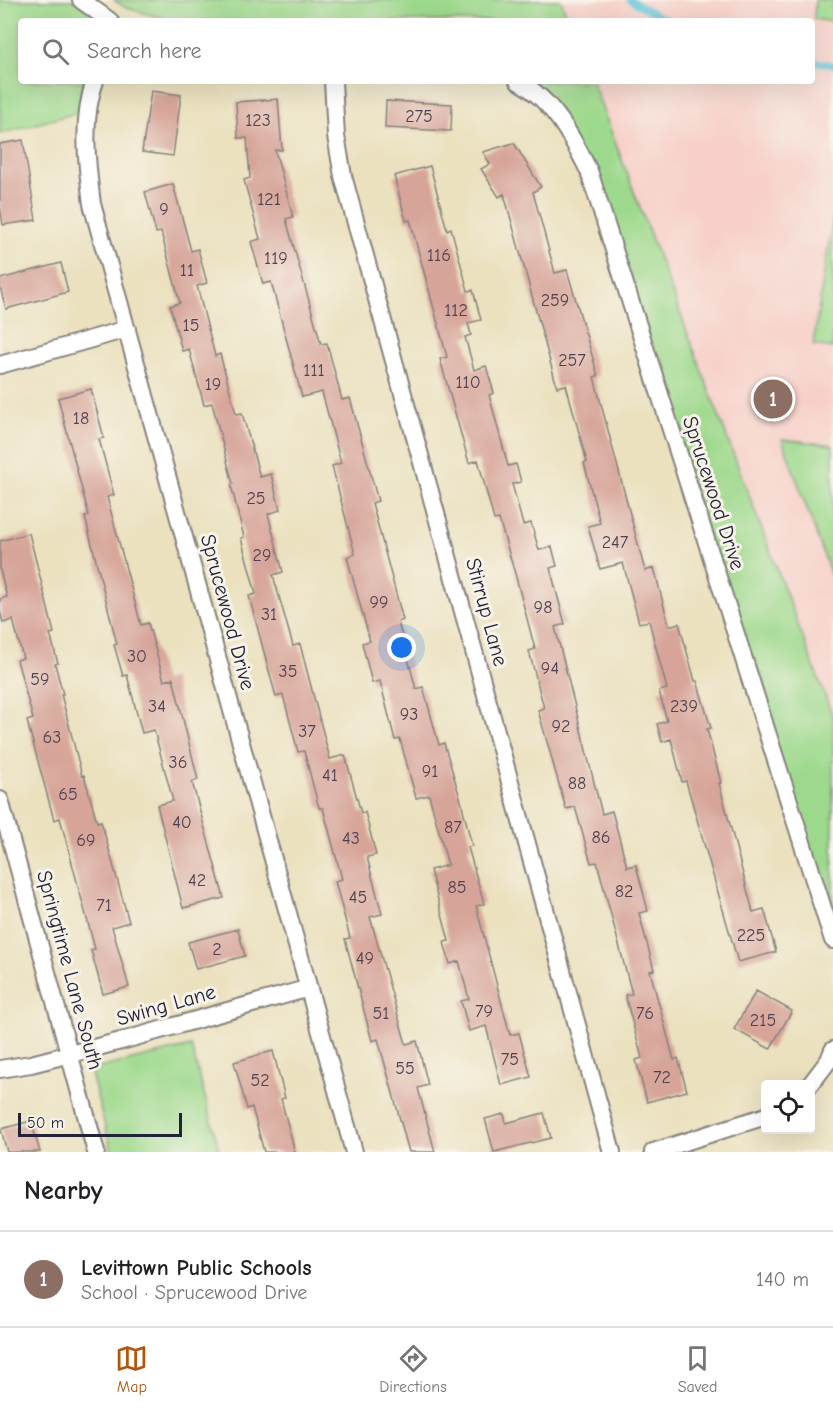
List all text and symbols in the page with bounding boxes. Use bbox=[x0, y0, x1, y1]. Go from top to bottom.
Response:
search box bbox=[18, 18, 815, 84]
icon: search bbox=[39, 35, 72, 68]
text: Search here bbox=[87, 38, 202, 64]
house number: 275 bbox=[405, 106, 433, 127]
house number: 123 bbox=[245, 110, 271, 131]
house number: 121 bbox=[257, 189, 281, 210]
house number: 9 bbox=[159, 199, 169, 220]
house number: 116 bbox=[427, 245, 451, 266]
house number: 119 bbox=[264, 248, 288, 269]
house number: 11 bbox=[180, 260, 194, 281]
house number: 259 bbox=[541, 290, 569, 311]
house number: 112 bbox=[444, 300, 468, 321]
house number: 15 bbox=[183, 315, 199, 336]
house number: 257 bbox=[558, 350, 586, 371]
house number: 111 bbox=[303, 360, 325, 381]
house number: 110 bbox=[455, 372, 481, 393]
house number: 19 bbox=[205, 374, 221, 395]
pin: 1 bbox=[754, 376, 792, 422]
house number: 18 bbox=[73, 408, 89, 429]
street label: Sprucewood Drive bbox=[678, 413, 750, 573]
house number: 25 bbox=[246, 488, 266, 509]
street label: Sprucewood Drive bbox=[196, 532, 260, 692]
house number: 247 bbox=[602, 532, 629, 553]
house number: 29 bbox=[253, 545, 271, 566]
street label: Stirrup Lane bbox=[461, 555, 513, 669]
house number: 99 bbox=[369, 592, 389, 613]
house number: 98 bbox=[534, 597, 552, 618]
house number: 31 bbox=[261, 604, 277, 625]
your location bbox=[387, 633, 416, 662]
house number: 30 bbox=[127, 646, 147, 667]
house number: 94 bbox=[541, 658, 559, 679]
house number: 35 bbox=[279, 661, 297, 682]
house number: 59 bbox=[30, 669, 50, 690]
house number: 34 bbox=[148, 696, 166, 717]
house number: 239 bbox=[670, 696, 698, 717]
house number: 93 bbox=[400, 704, 418, 725]
house number: 92 bbox=[552, 716, 570, 737]
house number: 37 bbox=[298, 721, 316, 742]
house number: 63 bbox=[43, 727, 61, 748]
house number: 36 bbox=[169, 752, 187, 773]
house number: 91 bbox=[422, 761, 438, 782]
house number: 41 bbox=[322, 765, 338, 786]
house number: 88 bbox=[568, 773, 586, 794]
house number: 65 bbox=[58, 784, 78, 805]
house number: 40 bbox=[172, 812, 192, 833]
house number: 87 bbox=[444, 817, 462, 838]
house number: 86 bbox=[591, 827, 611, 848]
house number: 43 bbox=[342, 828, 360, 849]
house number: 69 bbox=[76, 830, 96, 851]
street label: Springtime Lane South bbox=[32, 868, 108, 1072]
house number: 42 bbox=[188, 870, 206, 891]
house number: 85 bbox=[447, 877, 467, 898]
house number: 82 bbox=[615, 881, 633, 902]
house number: 45 bbox=[349, 887, 367, 908]
house number: 71 bbox=[96, 895, 112, 916]
house number: 225 bbox=[737, 925, 765, 946]
house number: 2 bbox=[212, 939, 222, 960]
house number: 49 bbox=[356, 948, 374, 969]
street label: Swing Lane bbox=[114, 979, 218, 1031]
house number: 79 bbox=[475, 1001, 493, 1022]
house number: 51 bbox=[373, 1003, 389, 1024]
house number: 76 bbox=[636, 1003, 654, 1024]
house number: 215 bbox=[750, 1010, 776, 1031]
house number: 75 bbox=[501, 1049, 519, 1070]
house number: 55 bbox=[395, 1058, 415, 1079]
house number: 72 bbox=[653, 1067, 671, 1088]
house number: 52 bbox=[250, 1070, 270, 1091]
map controls bbox=[761, 1080, 815, 1134]
button: locate bbox=[761, 1080, 815, 1134]
scale bar bbox=[18, 1110, 182, 1138]
text: 50 m bbox=[27, 1114, 64, 1132]
text: Nearby bbox=[24, 1176, 103, 1206]
text: Levittown Public Schools bbox=[81, 1255, 312, 1281]
text: 1 bbox=[40, 1268, 47, 1291]
text: 140 m bbox=[756, 1268, 809, 1291]
text: School · Sprucewood Drive bbox=[81, 1281, 307, 1304]
tab: Map bbox=[115, 1342, 148, 1396]
tab: Directions bbox=[379, 1342, 447, 1396]
tab: Saved bbox=[678, 1342, 718, 1396]

